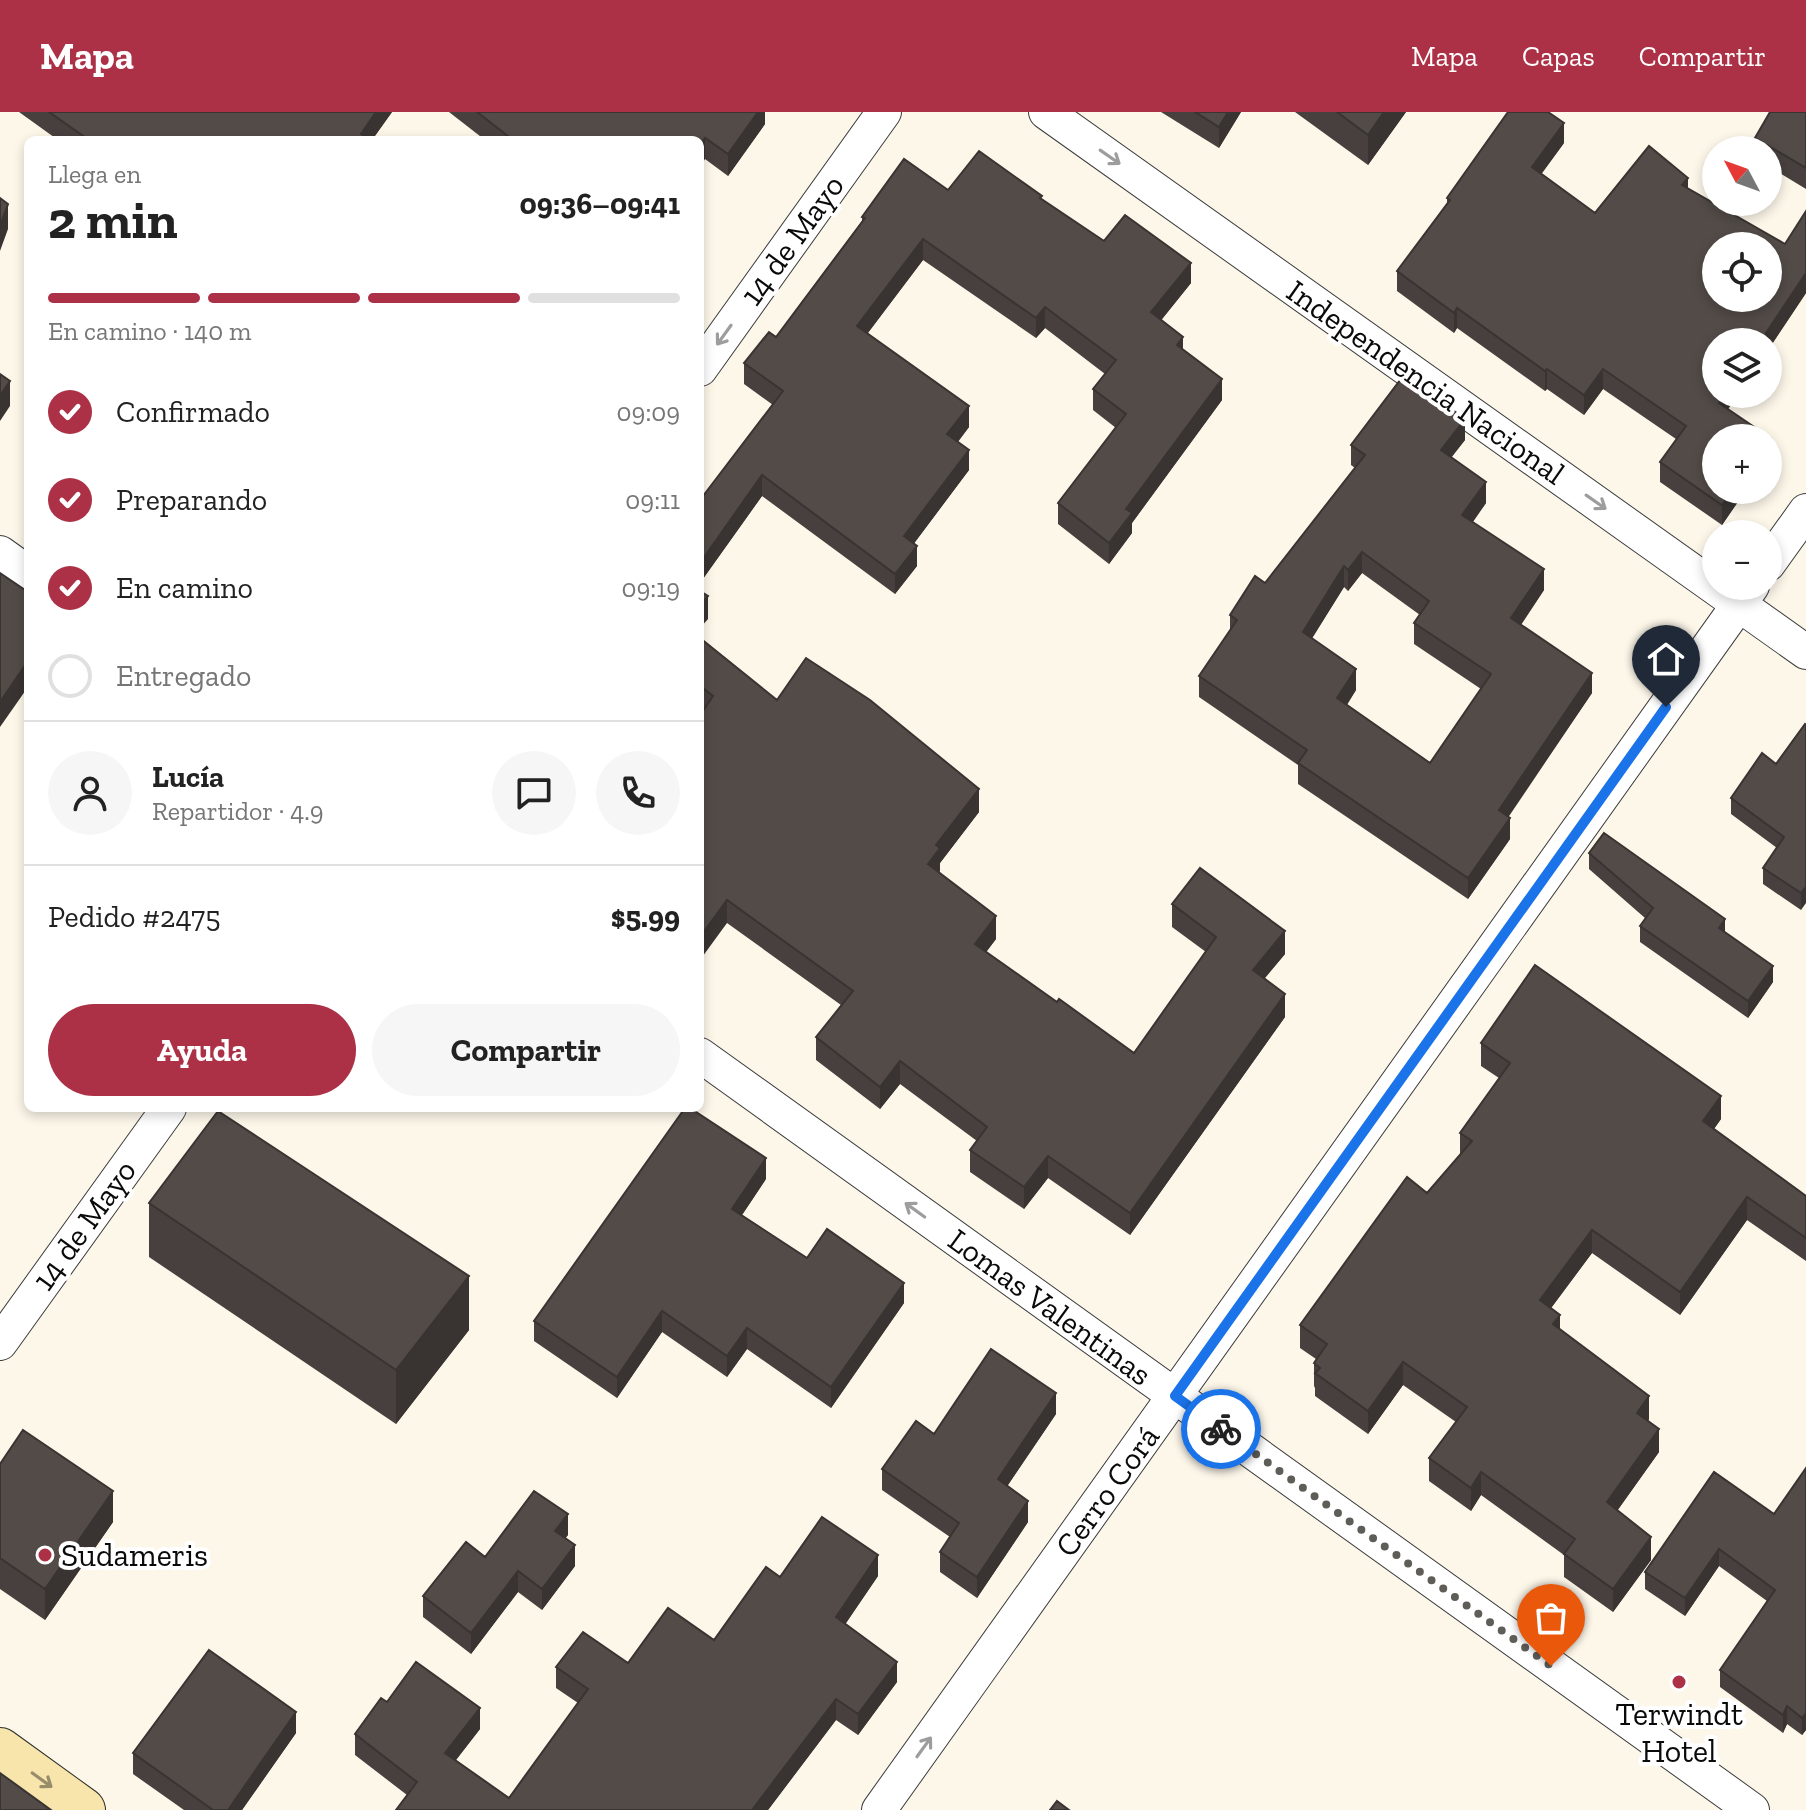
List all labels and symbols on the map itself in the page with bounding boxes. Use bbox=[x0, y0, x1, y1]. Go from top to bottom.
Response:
north arrow bbox=[1702, 136, 1782, 216]
one-way arrow bbox=[1099, 148, 1120, 165]
street label: 14 de Mayo bbox=[732, 167, 852, 313]
street label: Independencia Nacional bbox=[1280, 272, 1572, 492]
one-way arrow bbox=[716, 323, 733, 345]
one-way arrow bbox=[1584, 494, 1606, 511]
pin bbox=[1632, 625, 1700, 707]
street label: 14 de Mayo bbox=[24, 1152, 144, 1298]
one-way arrow bbox=[905, 1201, 926, 1218]
street label: Lomas Valentinas bbox=[941, 1221, 1159, 1393]
courier bbox=[1181, 1389, 1261, 1469]
street label: Cerro Corá bbox=[1047, 1418, 1167, 1564]
place label: Sudameris bbox=[61, 1536, 208, 1574]
marker: Sudameris bbox=[36, 1546, 54, 1564]
pin bbox=[1517, 1584, 1585, 1666]
marker: Terwindt Hotel bbox=[1670, 1673, 1688, 1691]
place label: Terwindt Hotel bbox=[1615, 1695, 1743, 1770]
one-way arrow bbox=[916, 1736, 933, 1758]
one-way arrow bbox=[30, 1772, 52, 1788]

